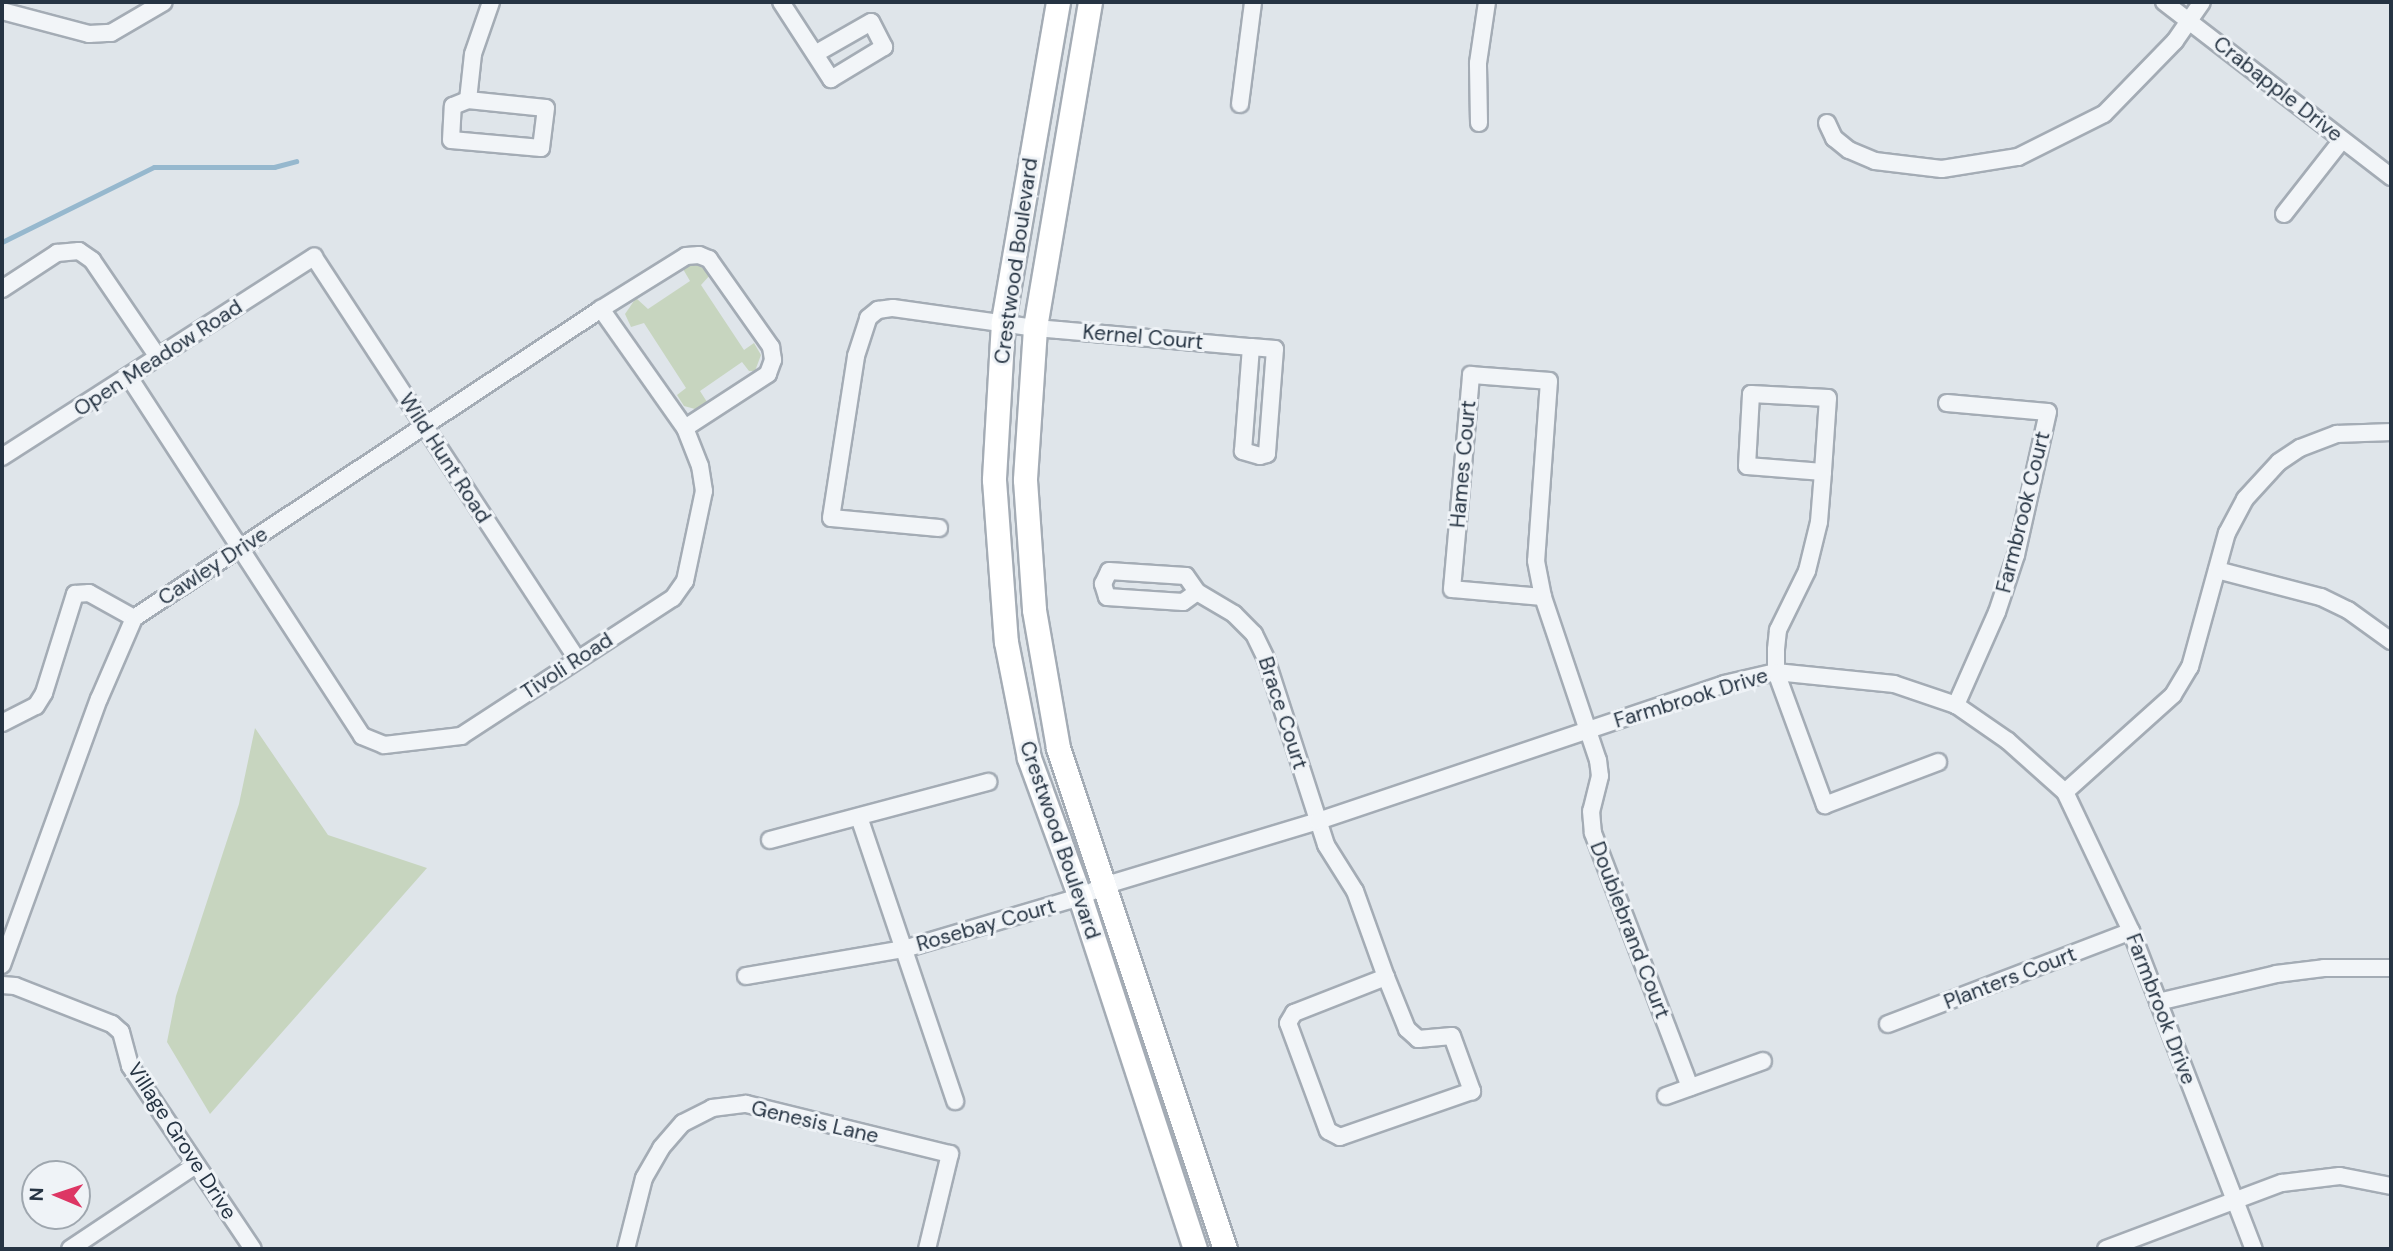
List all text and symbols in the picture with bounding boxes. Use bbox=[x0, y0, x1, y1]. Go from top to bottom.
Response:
street label: Crabapple Drive bbox=[2208, 31, 2348, 147]
street label: Crestwood Boulevard bbox=[989, 156, 1043, 366]
street label: Open Meadow Road bbox=[69, 294, 247, 422]
street label: Kernel Court bbox=[1082, 319, 1204, 355]
street label: Wild Hunt Road bbox=[394, 388, 496, 528]
street label: Hames Court bbox=[1445, 399, 1481, 529]
street label: Farmbrook Court bbox=[1991, 429, 2055, 595]
street label: Cawley Drive bbox=[154, 521, 272, 611]
street label: Tivoli Road bbox=[517, 627, 617, 705]
street label: Brace Court bbox=[1253, 654, 1313, 772]
street label: Farmbrook Drive bbox=[1611, 663, 1771, 733]
street label: Crestwood Boulevard bbox=[1014, 738, 1106, 942]
street label: Doublebrand Court bbox=[1585, 838, 1675, 1022]
street label: Rosebay Court bbox=[913, 893, 1059, 957]
street label: Farmbrook Drive bbox=[2121, 930, 2201, 1088]
street label: Planters Court bbox=[1940, 941, 2080, 1015]
street label: Village Grove Drive bbox=[122, 1058, 242, 1224]
street label: Genesis Lane bbox=[749, 1095, 881, 1149]
north arrow bbox=[21, 1160, 91, 1230]
text: N bbox=[24, 1187, 49, 1202]

